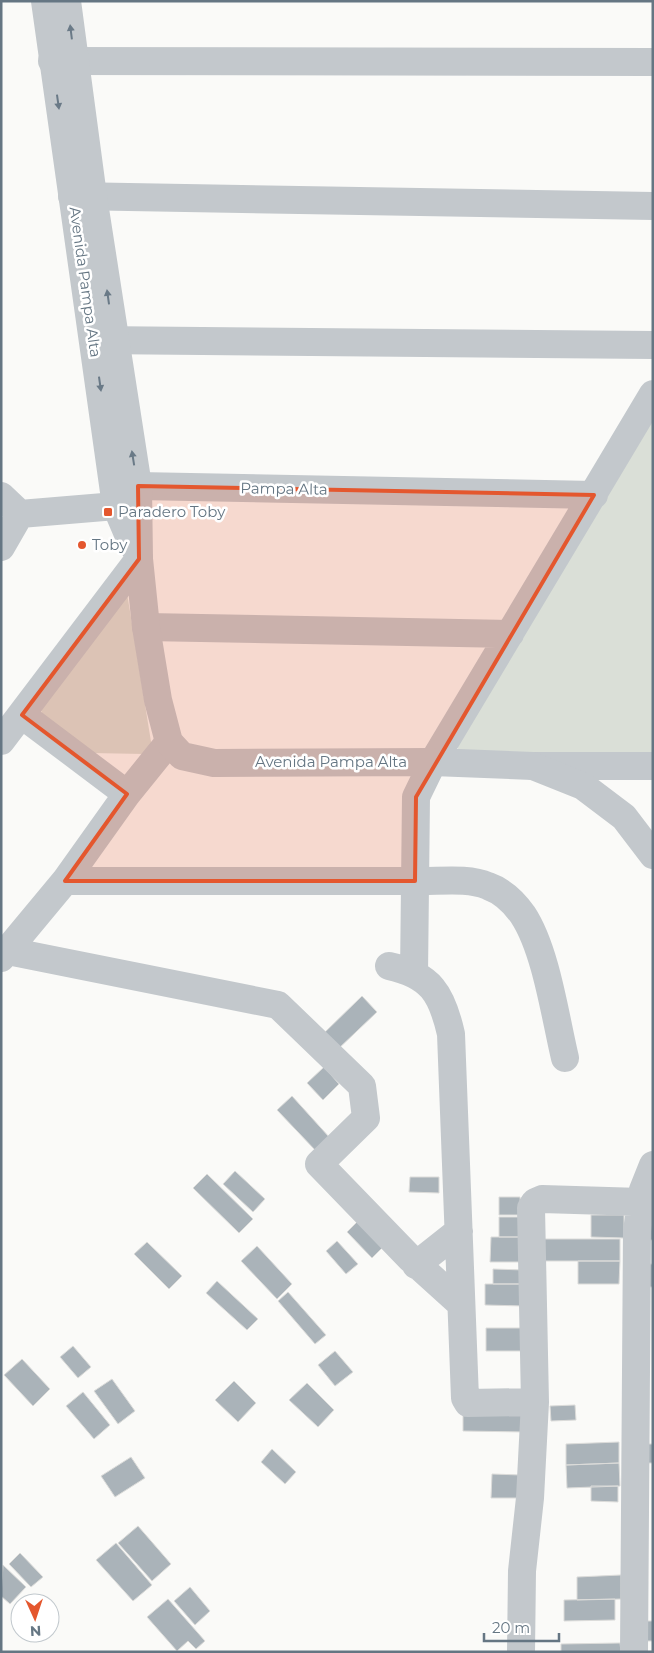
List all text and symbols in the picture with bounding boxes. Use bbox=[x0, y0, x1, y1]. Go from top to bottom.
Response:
one-way arrow bbox=[67, 24, 75, 40]
one-way arrow bbox=[54, 94, 62, 110]
street label: Avenida Pampa Alta bbox=[66, 205, 105, 358]
one-way arrow bbox=[104, 289, 112, 305]
one-way arrow bbox=[96, 376, 104, 392]
one-way arrow bbox=[129, 449, 137, 465]
street label: Pampa Alta bbox=[240, 478, 328, 499]
place label: Paradero Toby bbox=[118, 502, 226, 521]
marker: Paradero Toby bbox=[102, 506, 114, 518]
place label: Toby bbox=[92, 535, 128, 554]
marker: Toby bbox=[76, 539, 88, 551]
street label: Avenida Pampa Alta bbox=[255, 752, 407, 771]
north arrow bbox=[10, 1593, 60, 1643]
scale bar bbox=[484, 1610, 559, 1642]
text: 20 m bbox=[492, 1618, 530, 1637]
text: N bbox=[30, 1622, 42, 1640]

